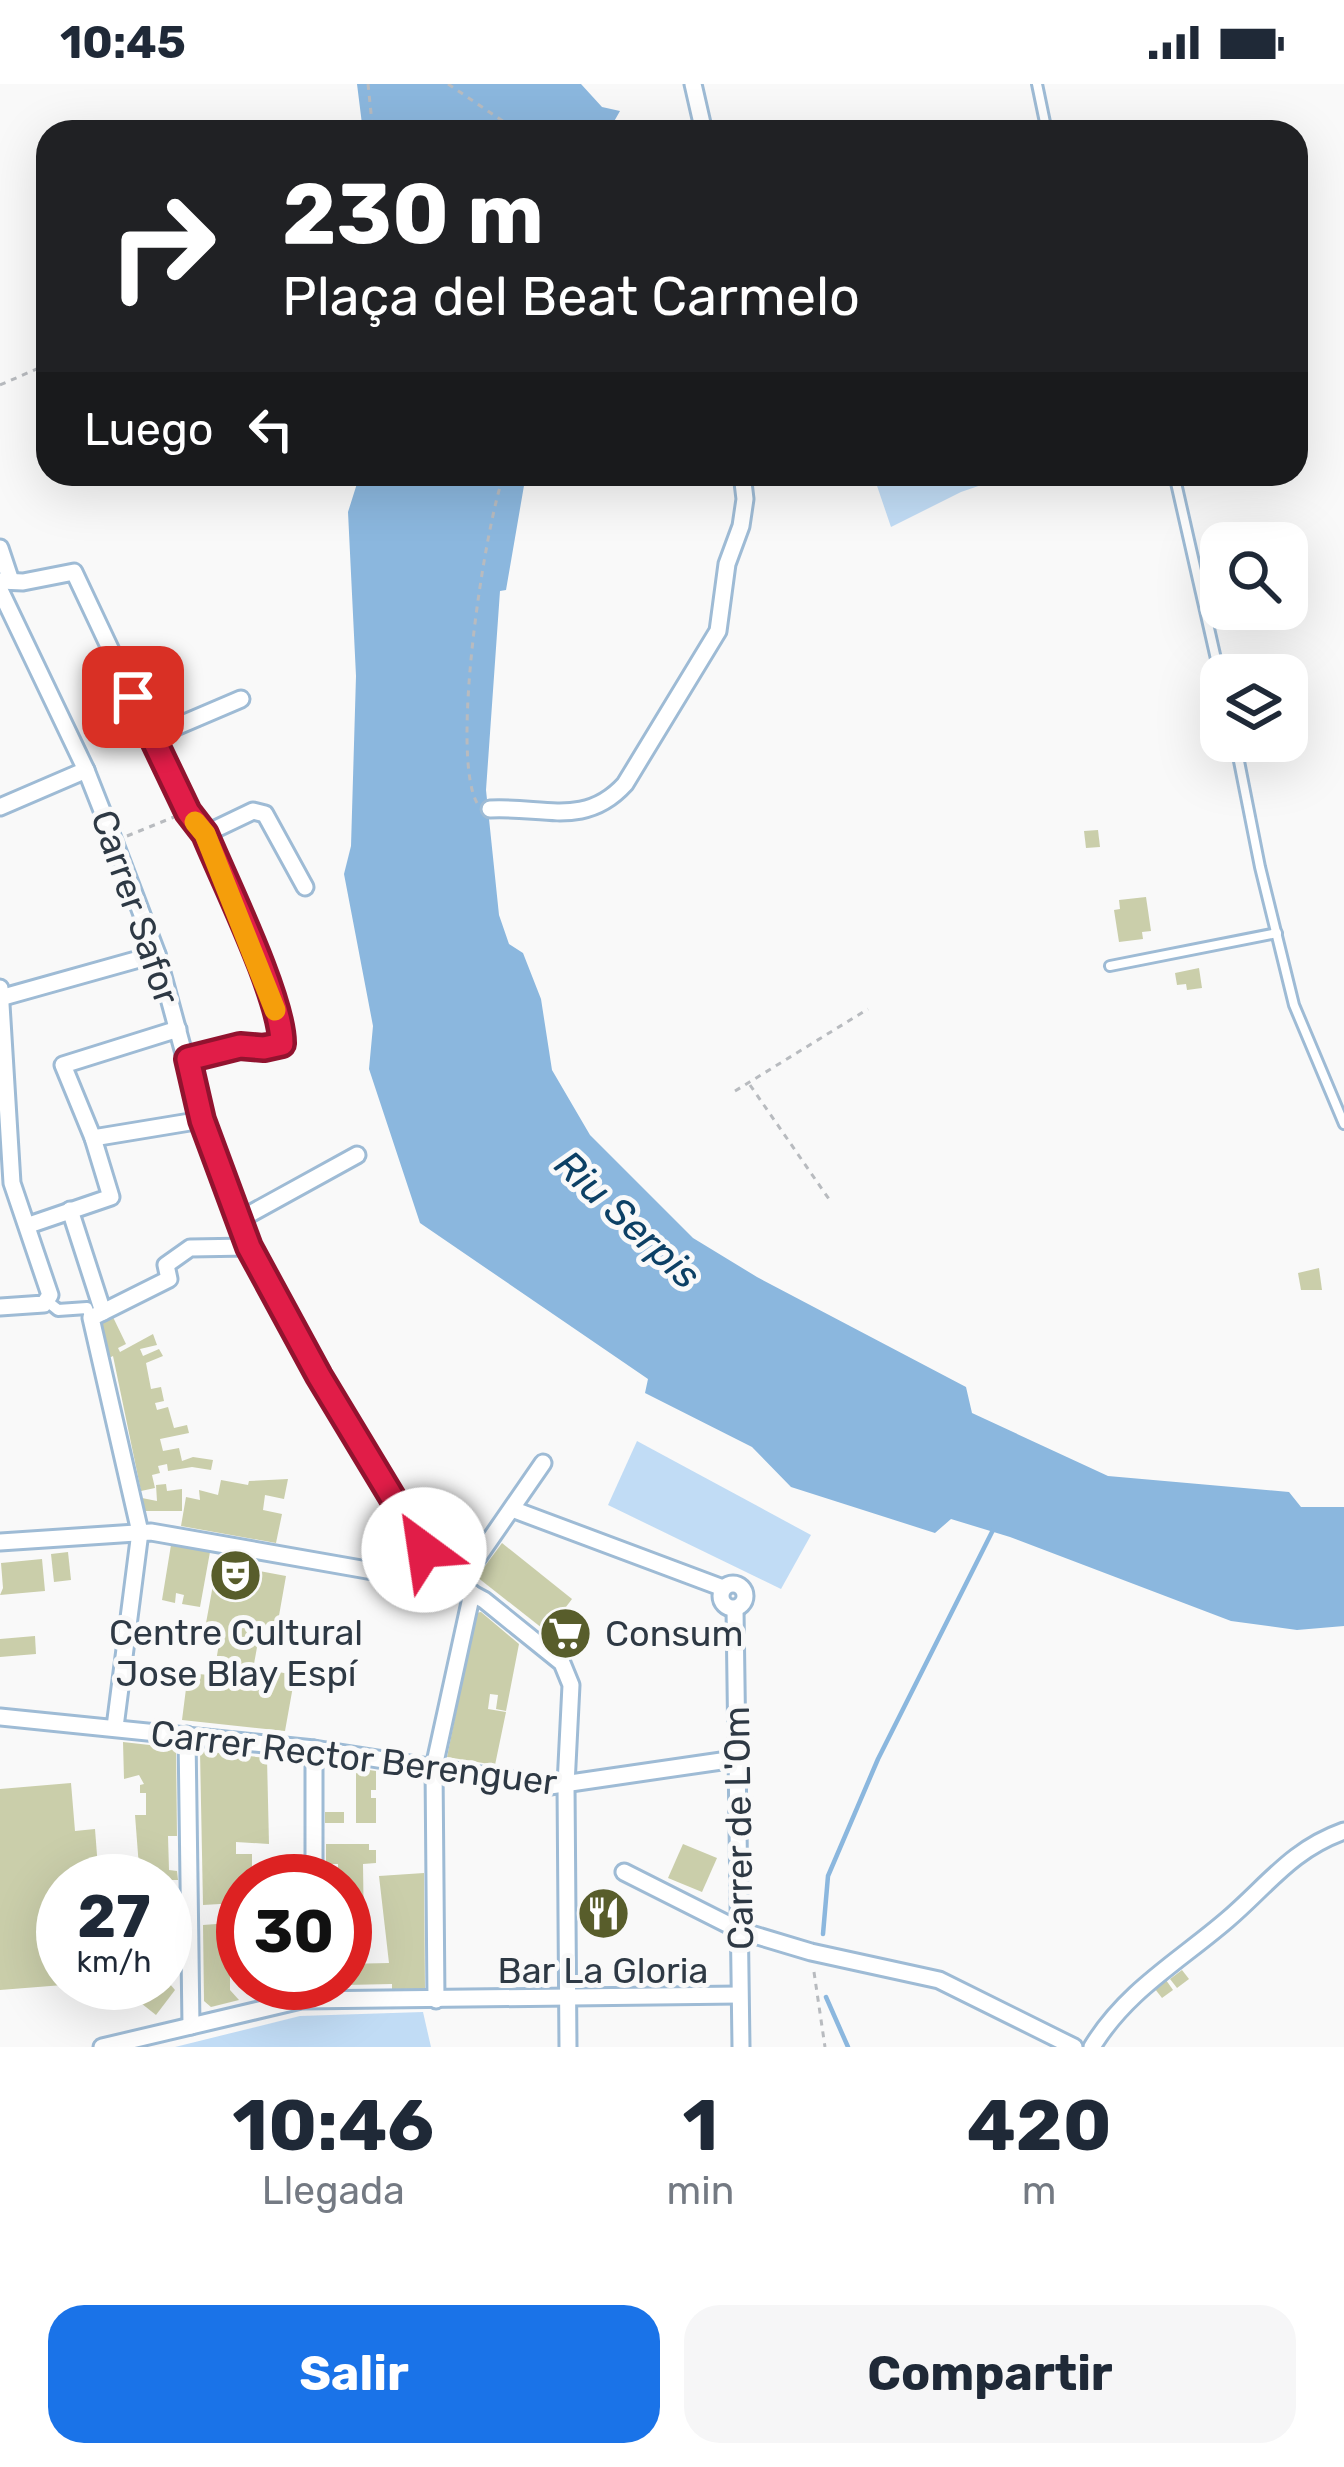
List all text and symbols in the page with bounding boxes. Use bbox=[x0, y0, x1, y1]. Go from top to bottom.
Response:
text: 10:45 bbox=[60, 16, 186, 69]
text: 230 m bbox=[282, 164, 544, 264]
icon: right bbox=[84, 168, 240, 324]
text: Plaça del Beat Carmelo bbox=[282, 265, 860, 329]
icon: left bbox=[238, 396, 304, 462]
text: Luego bbox=[84, 403, 214, 456]
map controls bbox=[1200, 522, 1308, 762]
button: search bbox=[1200, 522, 1308, 630]
pin bbox=[82, 646, 184, 748]
button: layers bbox=[1200, 654, 1308, 762]
icon: arrive bbox=[100, 664, 166, 730]
street label: Carrer Safor bbox=[82, 804, 189, 1010]
water label: Riu Serpis bbox=[545, 1141, 709, 1299]
position arrow bbox=[361, 1487, 487, 1613]
theatre icon: Centre Cultural Jose Blay Espí bbox=[208, 1548, 264, 1604]
supermarket icon: Consum bbox=[538, 1605, 594, 1661]
place label: Centre Cultural Jose Blay Espí bbox=[109, 1611, 363, 1695]
place label: Consum bbox=[605, 1612, 744, 1655]
street label: Carrer de L'Om bbox=[715, 1706, 762, 1950]
street label: Carrer Rector Berenguer bbox=[148, 1711, 560, 1804]
speed limit sign: 30 bbox=[216, 1854, 372, 2010]
text: 27 bbox=[77, 1881, 151, 1952]
restaurant icon: Bar La Gloria bbox=[575, 1886, 631, 1942]
text: km/h bbox=[77, 1944, 151, 1980]
place label: Bar La Gloria bbox=[498, 1949, 708, 1992]
text: 10:46 bbox=[232, 2083, 434, 2168]
text: 1 bbox=[683, 2083, 718, 2168]
text: 420 bbox=[967, 2083, 1112, 2168]
text: Llegada bbox=[262, 2168, 405, 2214]
text: min bbox=[667, 2168, 734, 2214]
text: m bbox=[1022, 2168, 1056, 2214]
button: Salir bbox=[48, 2305, 660, 2443]
button: Compartir bbox=[684, 2305, 1296, 2443]

